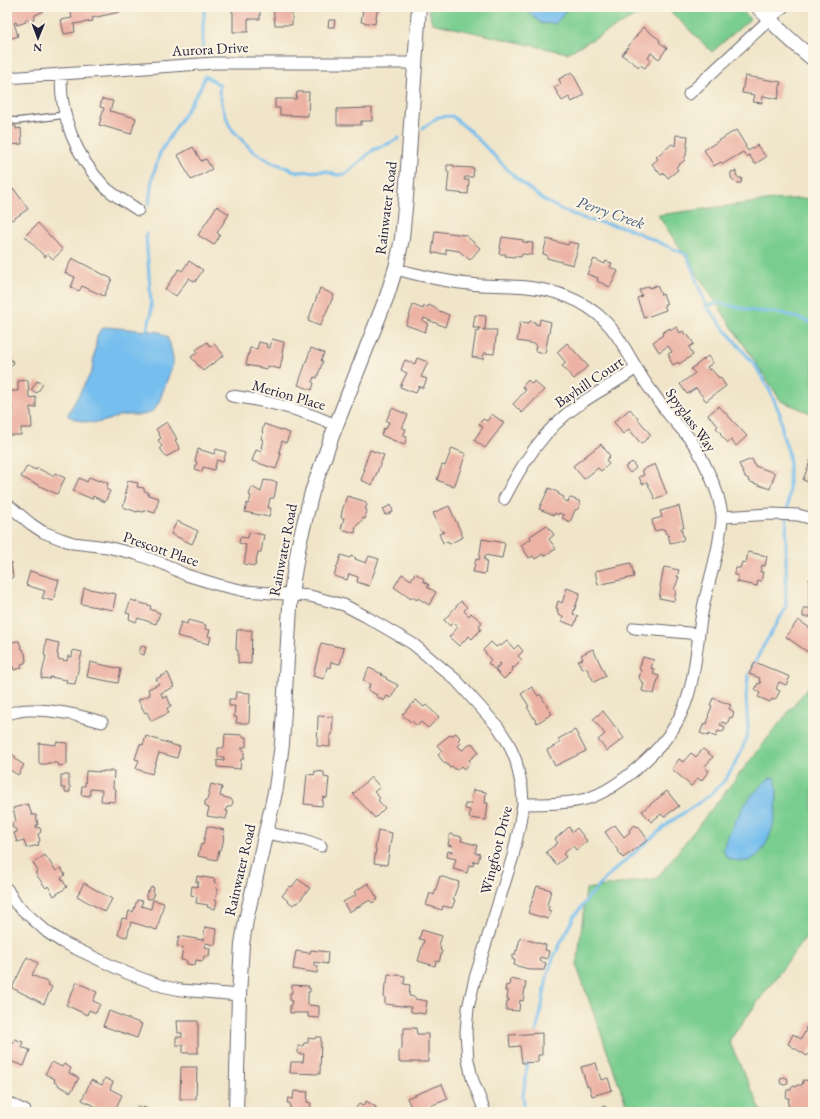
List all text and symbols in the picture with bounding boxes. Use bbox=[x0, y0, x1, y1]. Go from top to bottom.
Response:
north arrow bbox=[18, 18, 58, 58]
street label: Aurora Drive bbox=[170, 37, 249, 60]
text: N bbox=[33, 41, 42, 55]
street label: Rainwater Road bbox=[370, 160, 401, 256]
water label: Perry Creek bbox=[574, 191, 648, 234]
street label: Bayhill Court bbox=[551, 352, 627, 411]
street label: Merion Place bbox=[250, 375, 328, 414]
street label: Spyglass Way bbox=[662, 384, 721, 456]
street label: Rainwater Road bbox=[264, 502, 301, 598]
street label: Prescott Place bbox=[121, 527, 202, 570]
street label: Wingfoot Drive bbox=[475, 804, 516, 896]
street label: Rainwater Road bbox=[220, 822, 259, 918]

